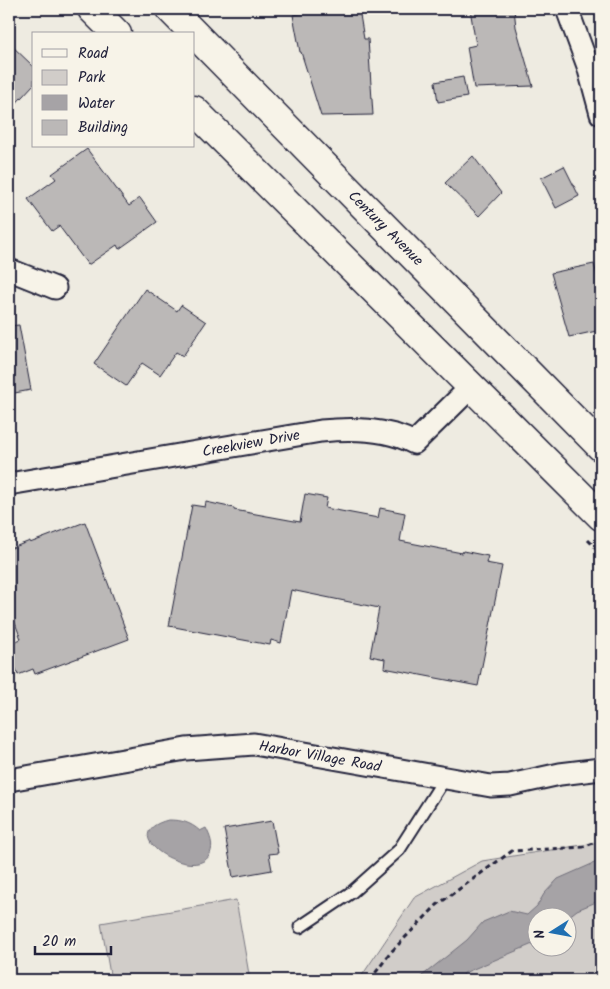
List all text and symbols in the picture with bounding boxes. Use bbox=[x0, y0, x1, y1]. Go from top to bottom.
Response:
legend bbox=[32, 32, 195, 148]
text: Road bbox=[78, 42, 109, 66]
text: Park bbox=[78, 66, 106, 90]
text: Water bbox=[78, 92, 115, 116]
text: Building bbox=[78, 116, 128, 140]
street label: Century Avenue bbox=[342, 185, 429, 272]
street label: Creekview Drive bbox=[201, 424, 302, 464]
street label: Harbor Village Road bbox=[257, 734, 383, 780]
north arrow bbox=[528, 906, 578, 956]
scale bar bbox=[35, 924, 111, 956]
text: N bbox=[529, 928, 552, 941]
text: 20 m bbox=[42, 930, 76, 954]

